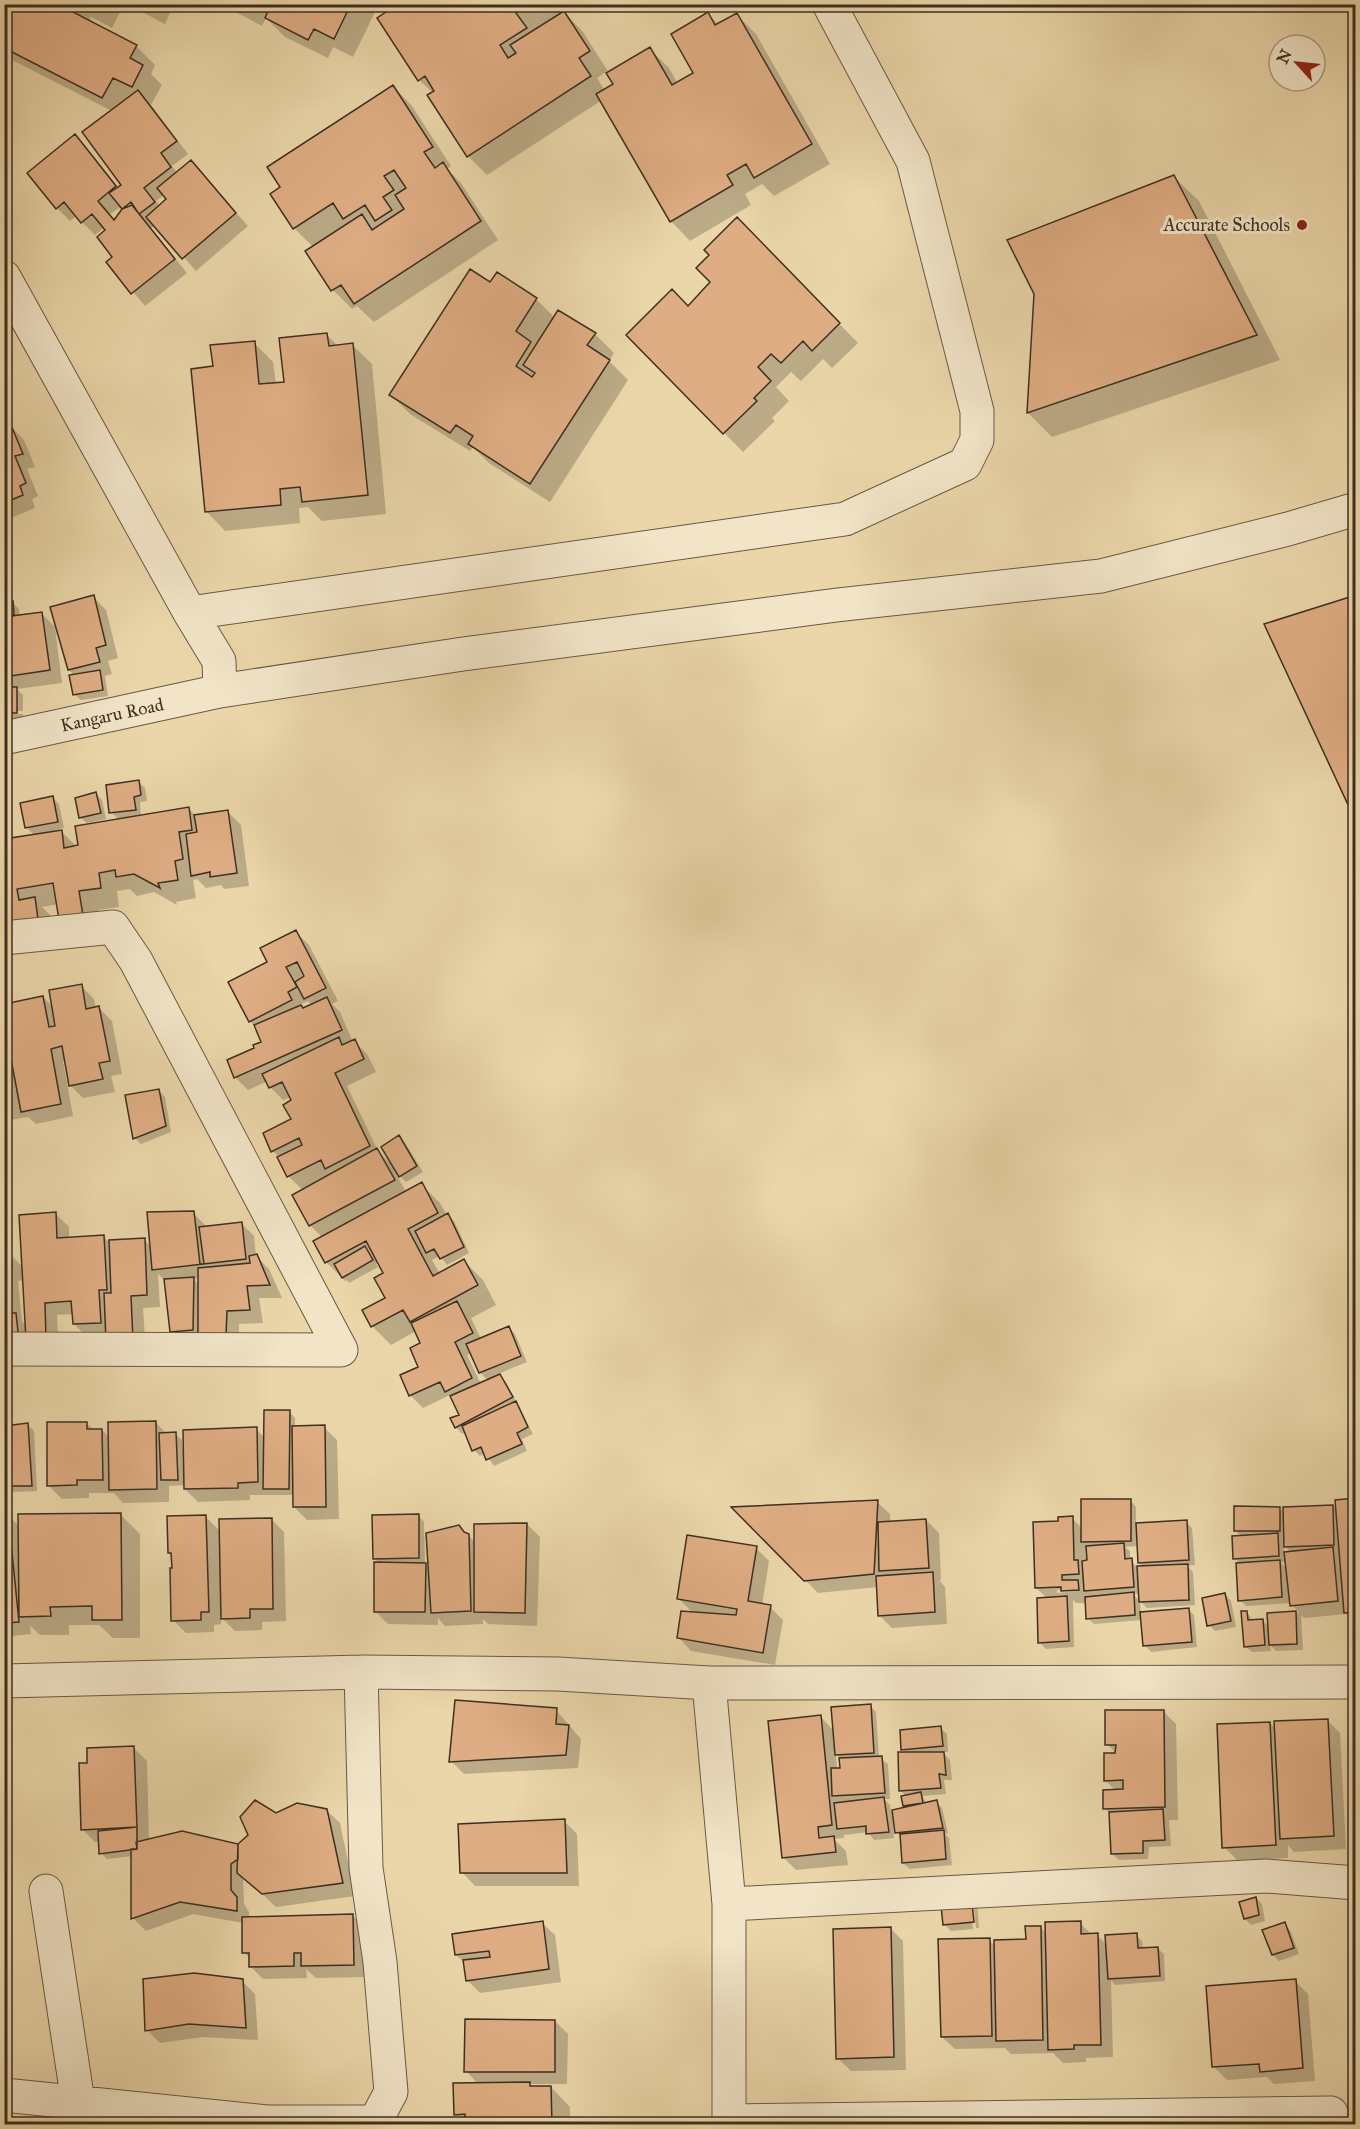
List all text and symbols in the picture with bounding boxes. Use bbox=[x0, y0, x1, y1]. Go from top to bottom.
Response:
north arrow bbox=[1267, 33, 1327, 93]
text: N bbox=[1273, 46, 1296, 67]
place label: Accurate Schools bbox=[1162, 214, 1290, 236]
marker: Accurate Schools bbox=[1295, 218, 1309, 232]
street label: Kangaru Road bbox=[58, 693, 166, 738]

